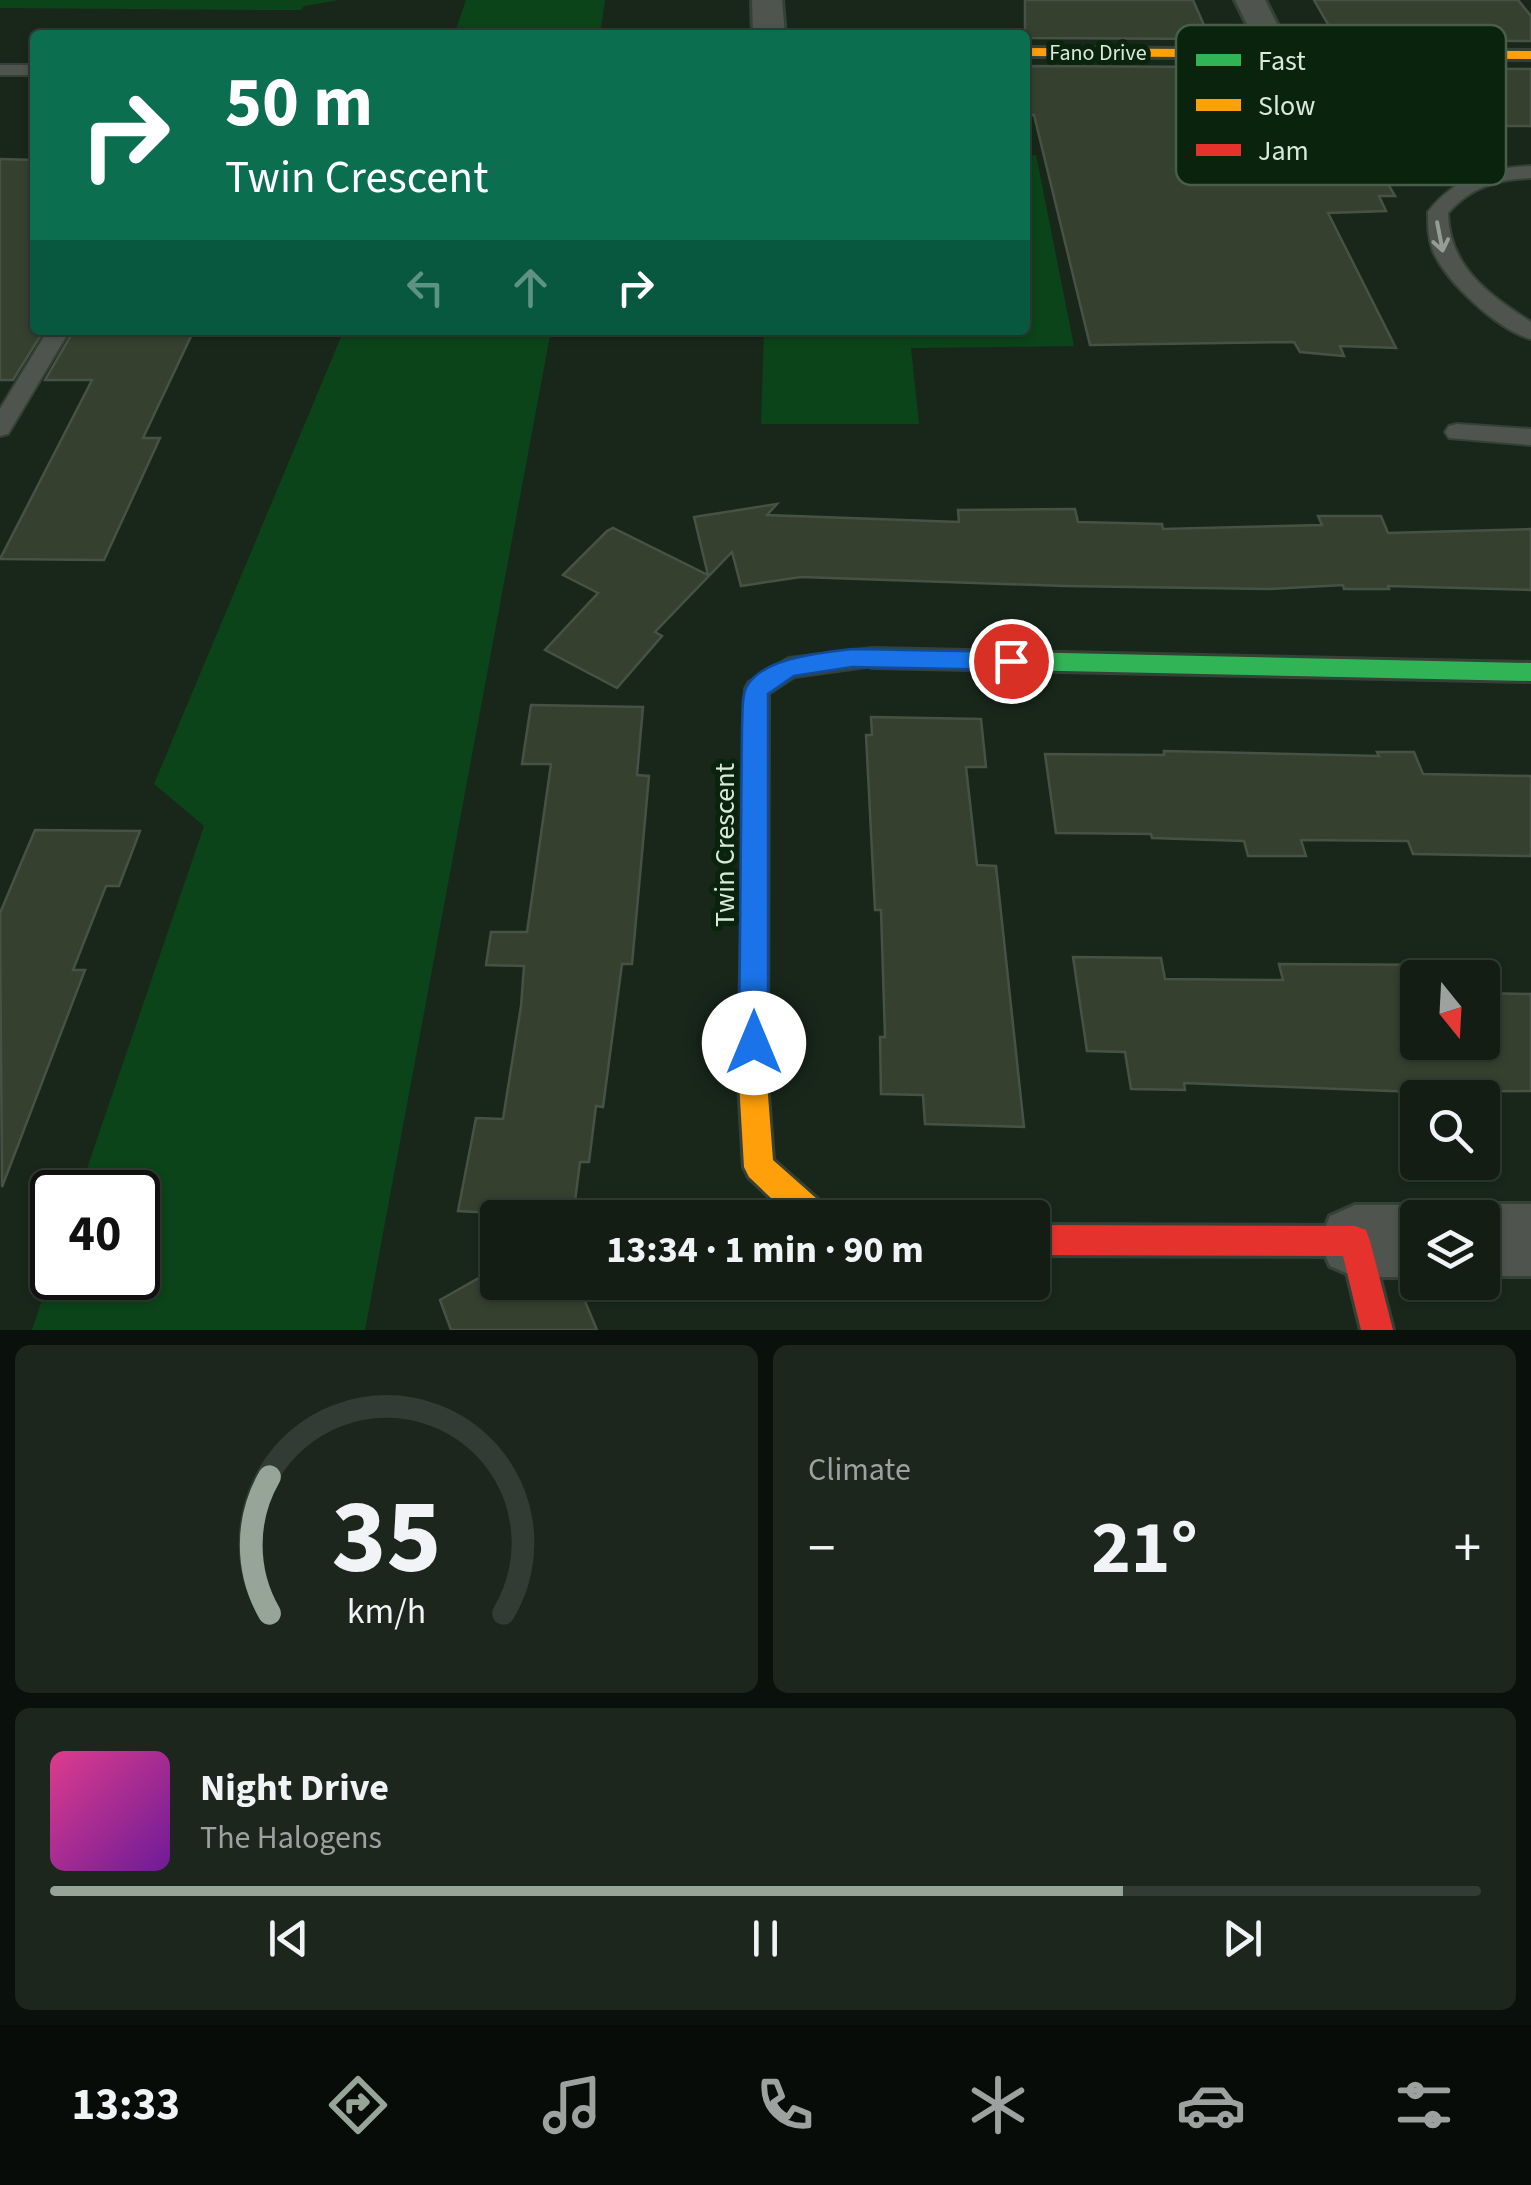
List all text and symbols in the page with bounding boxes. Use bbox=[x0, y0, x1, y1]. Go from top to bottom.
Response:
legend bbox=[1176, 25, 1506, 185]
street label: Fano Drive bbox=[1049, 37, 1147, 69]
text: Fast bbox=[1258, 41, 1306, 81]
text: 50 m bbox=[225, 53, 373, 153]
icon: right bbox=[60, 70, 190, 200]
text: Slow bbox=[1258, 86, 1315, 126]
text: Jam bbox=[1258, 131, 1309, 171]
text: Twin Crescent bbox=[225, 146, 488, 210]
one-way arrow bbox=[1431, 220, 1450, 253]
icon: left bbox=[398, 260, 453, 315]
icon: ahead bbox=[503, 260, 558, 315]
icon: right bbox=[608, 260, 663, 315]
pin bbox=[969, 619, 1054, 704]
icon: arrive bbox=[984, 634, 1039, 689]
street label: Twin Crescent bbox=[705, 763, 745, 927]
north arrow bbox=[1400, 960, 1500, 1060]
map controls bbox=[1400, 960, 1500, 1300]
position arrow bbox=[702, 991, 806, 1095]
button: search bbox=[1400, 1080, 1500, 1180]
speed limit sign: 40 bbox=[30, 1170, 160, 1300]
button: layers bbox=[1400, 1200, 1500, 1300]
text: 13:34 · 1 min · 90 m bbox=[606, 1223, 924, 1277]
text: Climate bbox=[808, 1447, 911, 1493]
text: 35 bbox=[332, 1465, 441, 1613]
text: 21° bbox=[1091, 1495, 1198, 1602]
text: − bbox=[808, 1510, 835, 1588]
text: + bbox=[1454, 1510, 1481, 1588]
text: km/h bbox=[347, 1586, 426, 1637]
text: Night Drive bbox=[200, 1761, 389, 1815]
text: The Halogens bbox=[200, 1815, 382, 1861]
icon: previous bbox=[261, 1911, 316, 1966]
icon: pause bbox=[738, 1911, 793, 1966]
icon: next bbox=[1215, 1911, 1270, 1966]
icon: directions bbox=[323, 2070, 393, 2140]
icon: music bbox=[537, 2070, 607, 2140]
icon: phone bbox=[750, 2070, 820, 2140]
icon: climate bbox=[963, 2070, 1033, 2140]
icon: car bbox=[1176, 2070, 1246, 2140]
icon: filters bbox=[1389, 2070, 1459, 2140]
text: 13:33 bbox=[72, 2073, 180, 2137]

